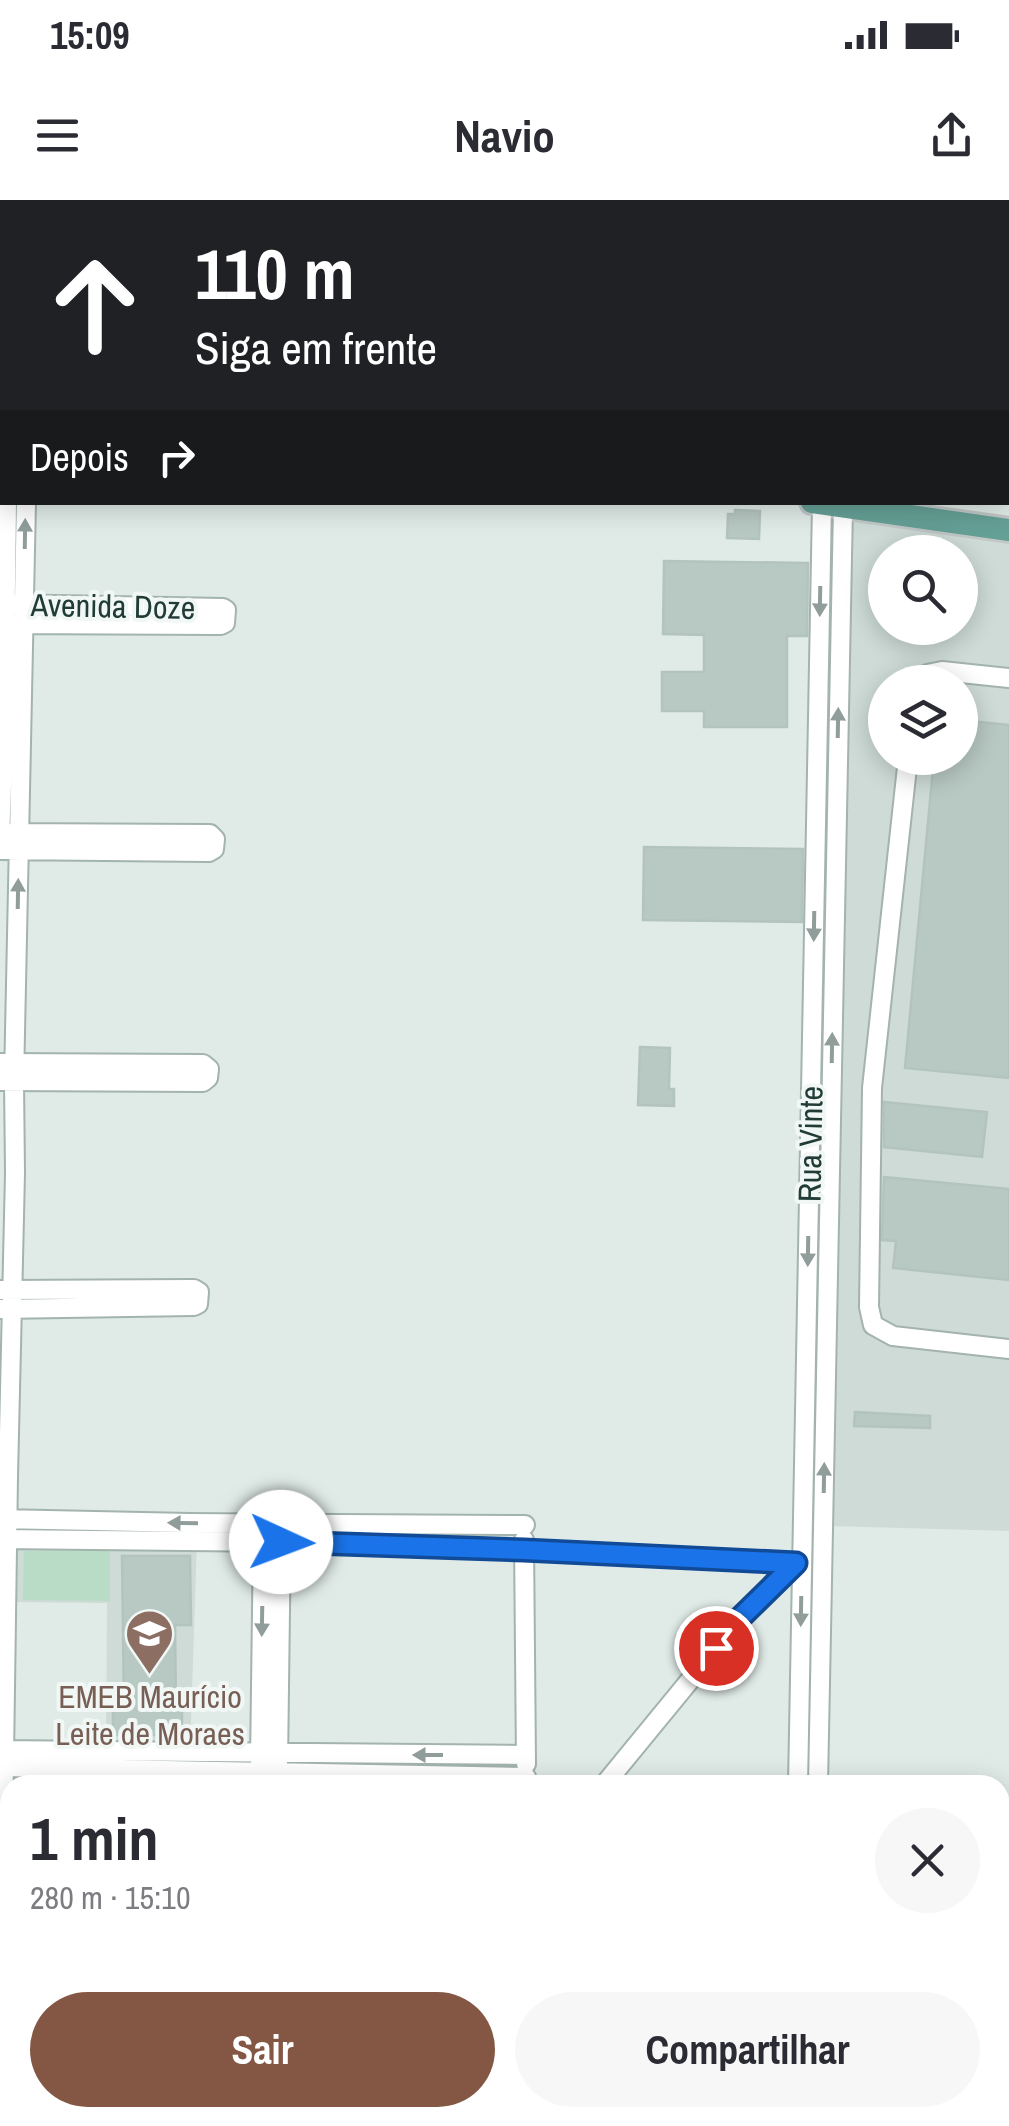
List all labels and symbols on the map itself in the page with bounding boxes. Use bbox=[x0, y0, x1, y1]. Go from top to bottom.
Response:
one-way arrow bbox=[18, 517, 34, 549]
street label: Avenida Doze bbox=[29, 583, 196, 629]
one-way arrow bbox=[812, 586, 828, 618]
one-way arrow bbox=[831, 706, 847, 738]
one-way arrow bbox=[10, 877, 26, 909]
one-way arrow bbox=[806, 911, 822, 943]
one-way arrow bbox=[824, 1031, 840, 1063]
street label: Rua Vinte bbox=[787, 1086, 833, 1202]
one-way arrow bbox=[800, 1236, 816, 1268]
one-way arrow bbox=[816, 1461, 832, 1493]
position arrow bbox=[229, 1490, 333, 1594]
one-way arrow bbox=[166, 1514, 198, 1530]
one-way arrow bbox=[793, 1596, 809, 1628]
one-way arrow bbox=[254, 1605, 270, 1637]
pin bbox=[674, 1606, 759, 1691]
school or university icon: EMEB Maurício Leite de Moraes bbox=[124, 1608, 176, 1676]
place label: EMEB Maurício Leite de Moraes bbox=[55, 1675, 245, 1755]
one-way arrow bbox=[411, 1747, 443, 1763]

